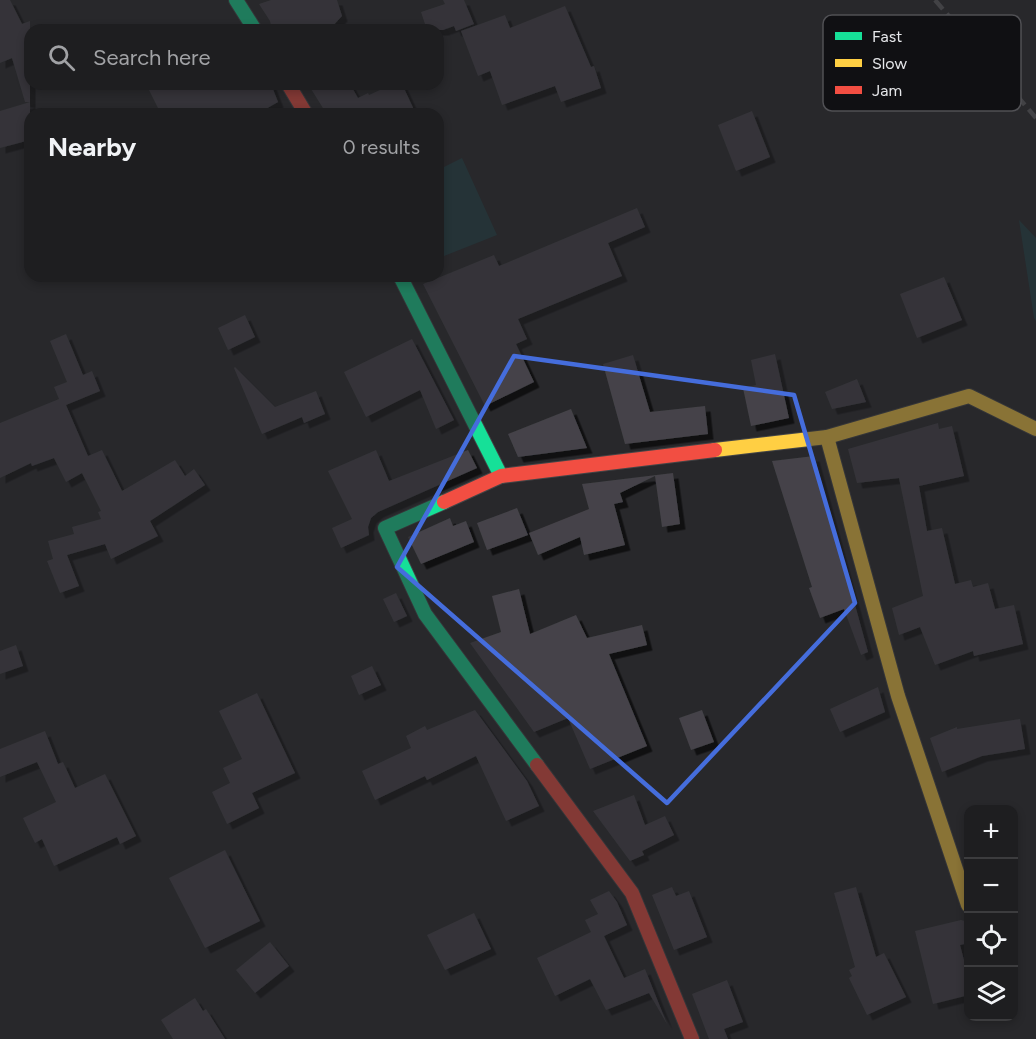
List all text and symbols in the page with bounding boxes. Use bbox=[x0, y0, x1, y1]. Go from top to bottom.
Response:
legend bbox=[823, 15, 1021, 111]
search box bbox=[24, 24, 444, 90]
text: Fast bbox=[872, 27, 902, 46]
icon: search bbox=[45, 41, 78, 74]
text: Search here bbox=[93, 44, 211, 71]
text: Slow bbox=[872, 54, 907, 73]
text: Jam bbox=[872, 81, 902, 100]
text: Nearby bbox=[48, 131, 136, 163]
text: 0 results bbox=[343, 135, 420, 159]
map controls bbox=[964, 805, 1018, 1021]
button: + bbox=[964, 805, 1018, 859]
button: − bbox=[964, 859, 1018, 913]
button: locate bbox=[964, 913, 1018, 967]
button: layers bbox=[964, 967, 1018, 1021]

